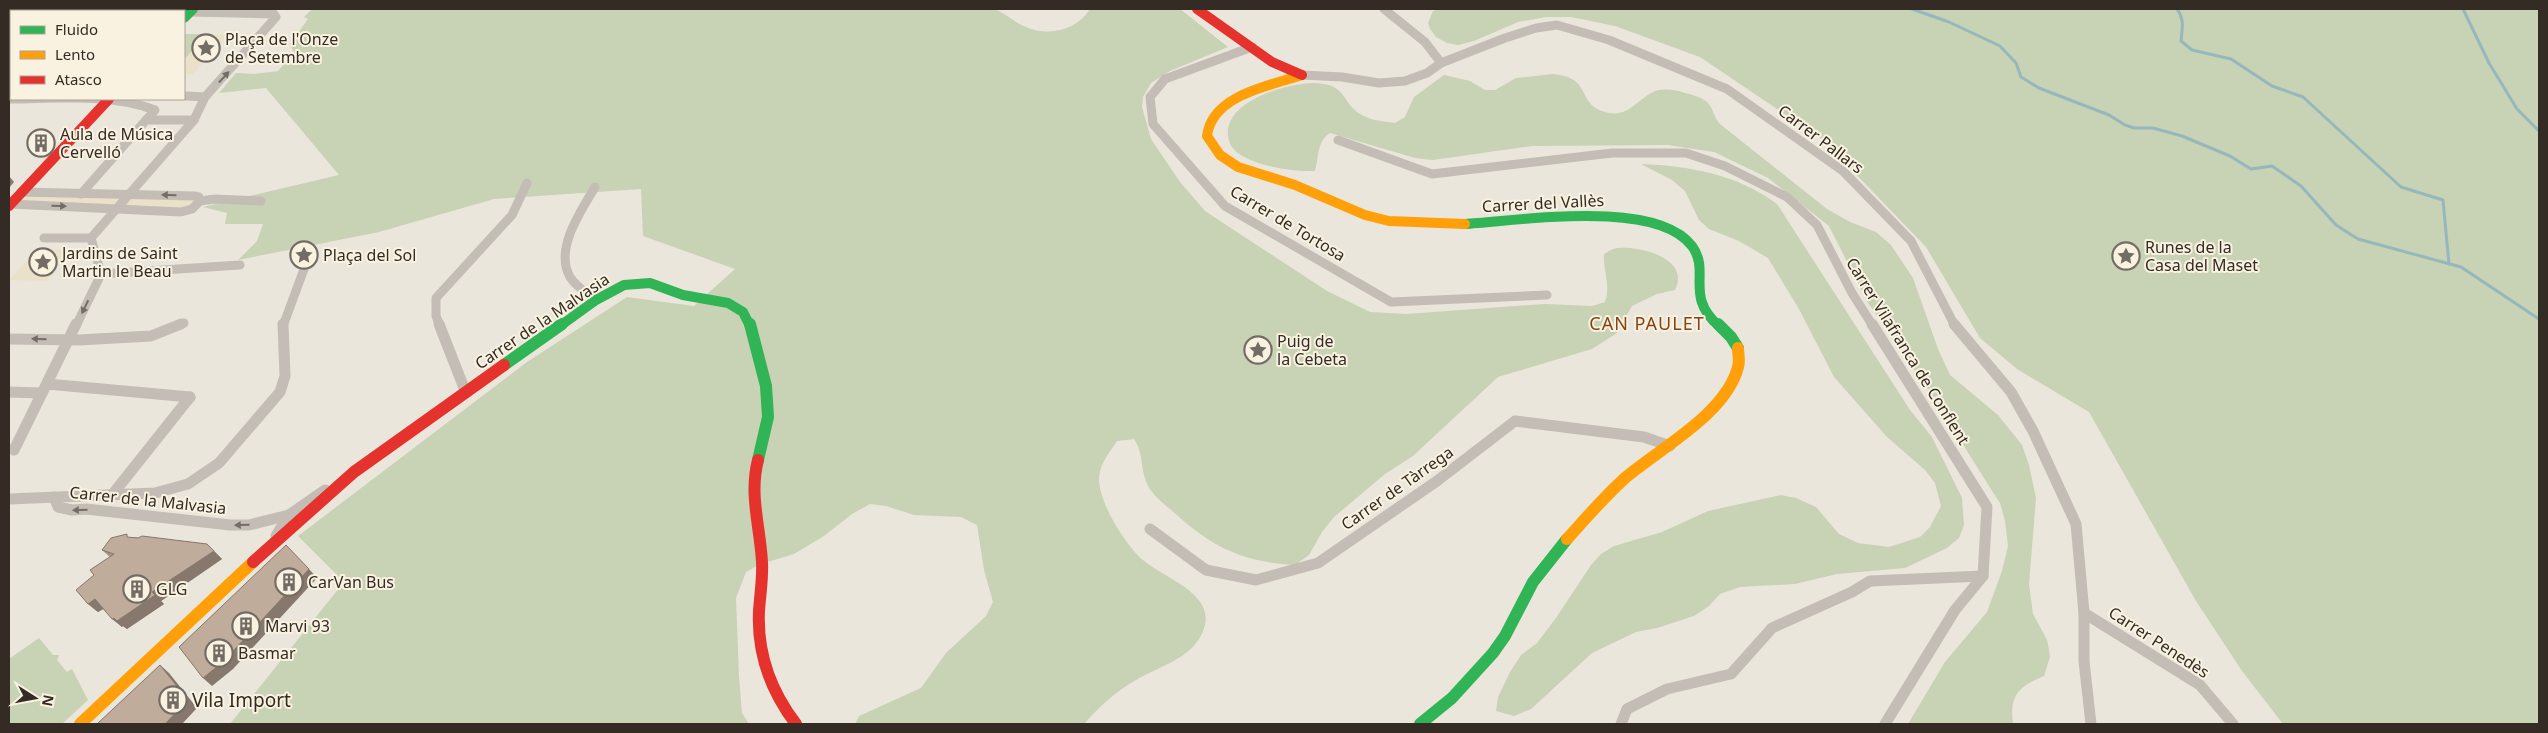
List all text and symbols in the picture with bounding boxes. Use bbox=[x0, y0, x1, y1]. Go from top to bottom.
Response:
legend bbox=[10, 10, 185, 100]
text: Fluido bbox=[55, 19, 98, 39]
place label: Plaça de l'Onze de Setembre bbox=[225, 28, 338, 68]
place icon: Plaça de l'Onze de Setembre bbox=[191, 33, 221, 63]
text: Lento bbox=[55, 44, 95, 64]
text: Atasco bbox=[55, 69, 102, 89]
one-way arrow bbox=[218, 71, 230, 83]
street label: Carrer Pallars bbox=[1774, 100, 1868, 178]
place label: Aula de Música Cervelló bbox=[60, 123, 173, 163]
building icon: Aula de Música Cervelló bbox=[26, 128, 56, 158]
street label: Carrer de Tortosa bbox=[1226, 180, 1350, 266]
street label: Carrer del Vallès bbox=[1481, 189, 1605, 217]
one-way arrow bbox=[161, 191, 177, 199]
one-way arrow bbox=[51, 203, 67, 211]
place label: Runes de la Casa del Maset bbox=[2145, 236, 2258, 276]
place icon: Plaça del Sol bbox=[289, 240, 319, 270]
place icon: Runes de la Casa del Maset bbox=[2111, 241, 2141, 271]
place label: Jardins de Saint Martin le Beau bbox=[60, 242, 178, 282]
place label: Plaça del Sol bbox=[323, 244, 416, 266]
place icon: Jardins de Saint Martin le Beau bbox=[28, 247, 58, 277]
street label: Carrer Vilafranca de Conflent bbox=[1841, 253, 1975, 449]
street label: Carrer de la Malvasia bbox=[471, 268, 613, 374]
one-way arrow bbox=[81, 300, 89, 314]
district label: CAN PAULET bbox=[1589, 311, 1705, 335]
place label: Puig de la Cebeta bbox=[1277, 330, 1347, 370]
one-way arrow bbox=[31, 335, 47, 343]
place icon: Puig de la Cebeta bbox=[1243, 335, 1273, 365]
street label: Carrer de Tàrrega bbox=[1337, 441, 1457, 535]
street label: Carrer de la Malvasia bbox=[69, 481, 227, 519]
one-way arrow bbox=[72, 506, 88, 514]
one-way arrow bbox=[234, 521, 250, 529]
building icon: CarVan Bus bbox=[274, 567, 304, 597]
place label: CarVan Bus bbox=[308, 571, 394, 593]
building icon: GLG bbox=[122, 574, 152, 604]
place label: GLG bbox=[156, 578, 187, 600]
street label: Carrer Penedès bbox=[2104, 601, 2214, 683]
building icon: Marvi 93 bbox=[231, 611, 261, 641]
place label: Marvi 93 bbox=[265, 615, 330, 637]
building icon: Basmar bbox=[204, 638, 234, 668]
place label: Basmar bbox=[238, 642, 296, 664]
north arrow bbox=[10, 673, 60, 723]
building icon: Vila Import bbox=[158, 685, 188, 715]
place label: Vila Import bbox=[192, 687, 291, 713]
text: N bbox=[38, 693, 59, 708]

